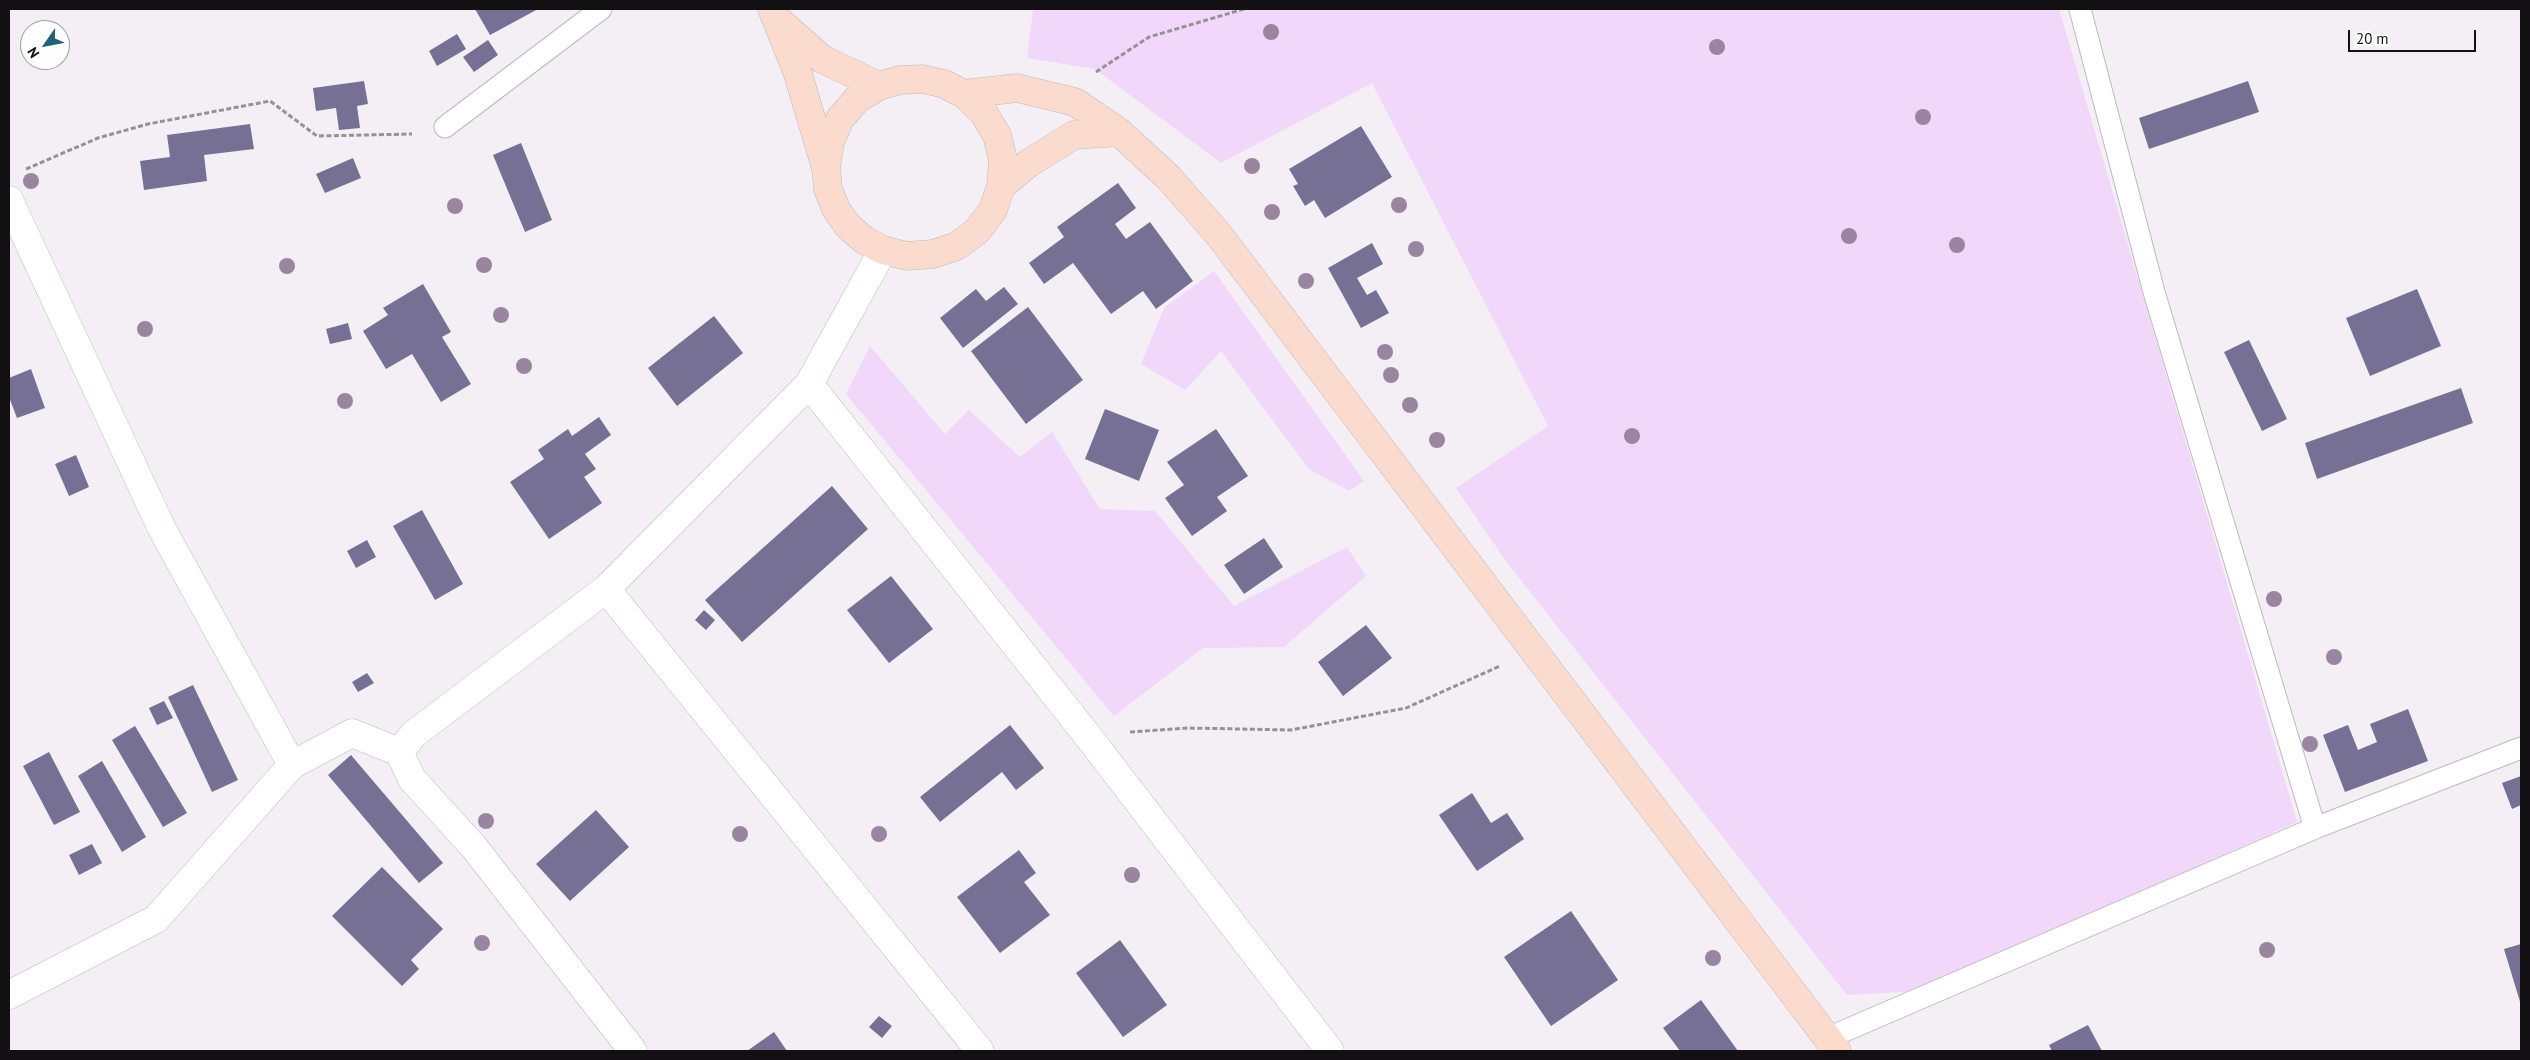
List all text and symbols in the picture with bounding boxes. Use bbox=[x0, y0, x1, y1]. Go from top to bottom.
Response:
north arrow bbox=[20, 20, 70, 70]
scale bar bbox=[2350, 20, 2478, 52]
text: 20 m bbox=[2356, 29, 2389, 48]
text: N bbox=[23, 44, 43, 61]

